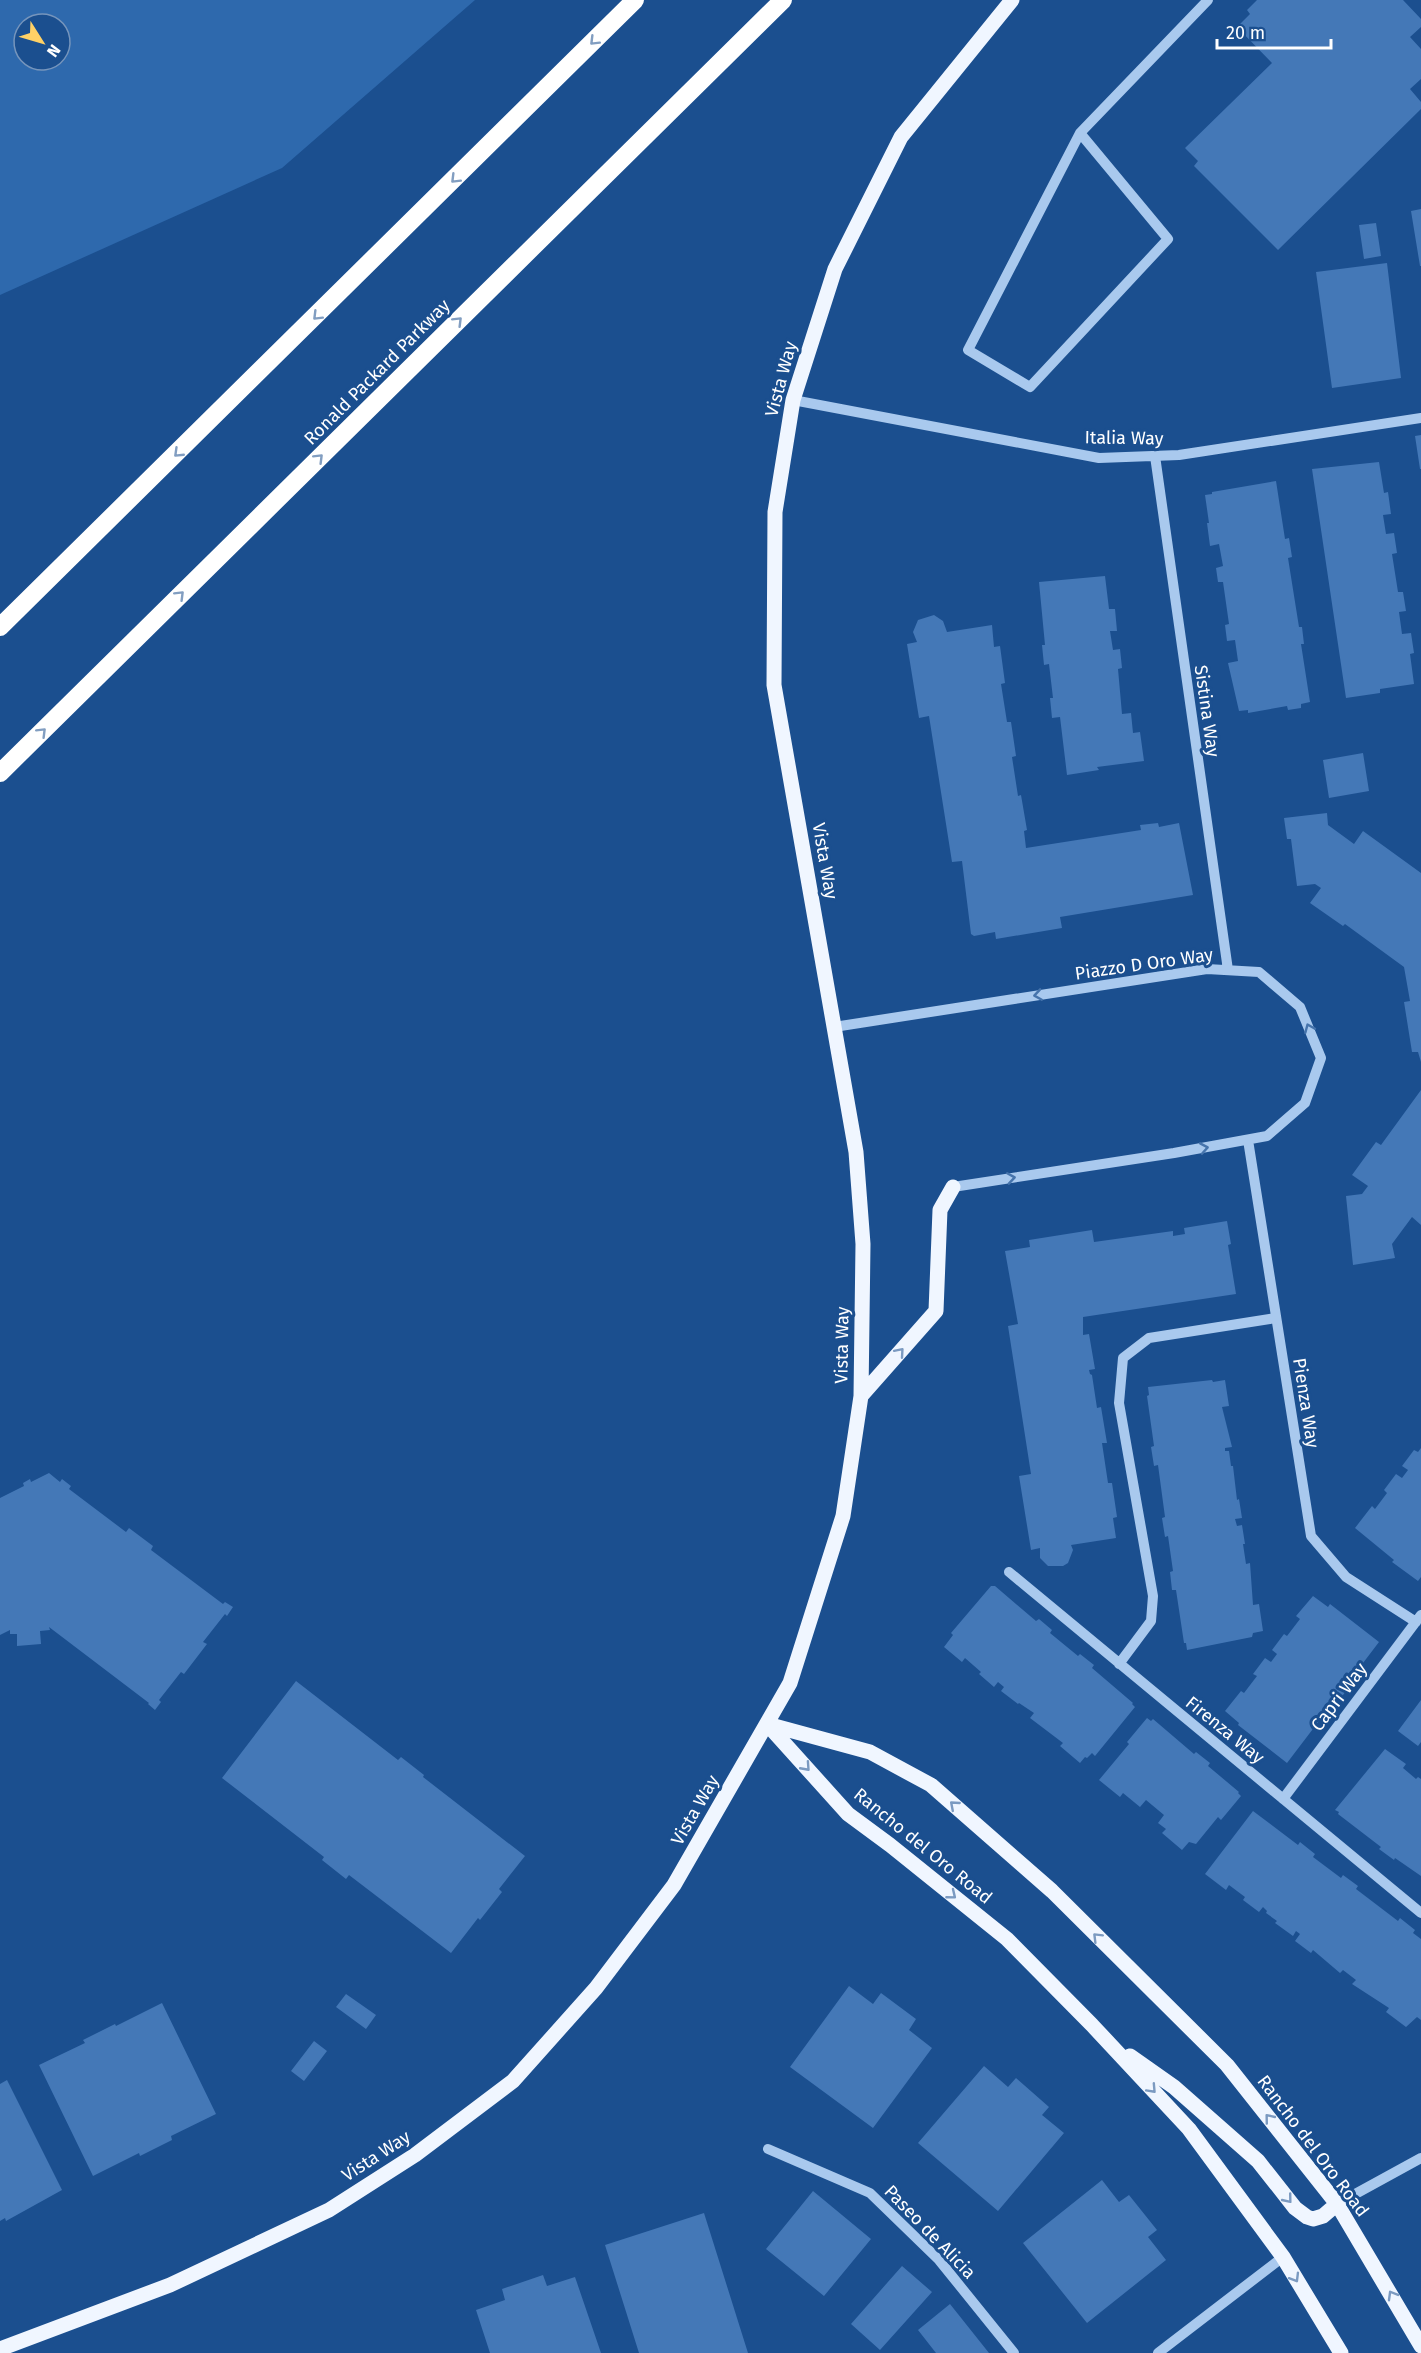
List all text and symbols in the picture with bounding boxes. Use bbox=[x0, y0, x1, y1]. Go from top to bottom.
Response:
north arrow bbox=[12, 12, 72, 72]
scale bar bbox=[1217, 12, 1331, 50]
text: 20 m bbox=[1226, 22, 1265, 44]
one-way arrow bbox=[590, 34, 601, 45]
text: N bbox=[43, 41, 64, 61]
one-way arrow bbox=[452, 171, 463, 182]
street label: Ronald Packard Parkway bbox=[300, 294, 455, 449]
one-way arrow bbox=[313, 309, 323, 320]
one-way arrow bbox=[451, 317, 461, 328]
street label: Vista Way bbox=[760, 339, 802, 419]
street label: Italia Way bbox=[1084, 426, 1164, 450]
one-way arrow bbox=[174, 445, 185, 456]
one-way arrow bbox=[312, 455, 323, 466]
one-way arrow bbox=[173, 592, 184, 603]
street label: Sistina Way bbox=[1190, 664, 1224, 759]
one-way arrow bbox=[34, 729, 45, 740]
street label: Vista Way bbox=[807, 821, 843, 901]
street label: Piazzo D Oro Way bbox=[1073, 943, 1215, 985]
one-way arrow bbox=[1033, 988, 1043, 1001]
one-way arrow bbox=[1304, 1023, 1316, 1034]
one-way arrow bbox=[1199, 1142, 1208, 1154]
one-way arrow bbox=[1007, 1173, 1016, 1185]
street label: Vista Way bbox=[830, 1306, 854, 1384]
one-way arrow bbox=[893, 1348, 904, 1359]
street label: Pienza Way bbox=[1288, 1356, 1324, 1450]
street label: Capri Way bbox=[1306, 1658, 1372, 1736]
street label: Firenza Way bbox=[1181, 1692, 1269, 1769]
one-way arrow bbox=[799, 1761, 810, 1771]
street label: Vista Way bbox=[666, 1771, 724, 1849]
street label: Rancho del Oro Road bbox=[849, 1783, 997, 1909]
one-way arrow bbox=[950, 1801, 961, 1812]
one-way arrow bbox=[946, 1887, 957, 1898]
one-way arrow bbox=[1094, 1934, 1105, 1945]
street label: Rancho del Oro Road bbox=[1253, 2071, 1373, 2221]
one-way arrow bbox=[1145, 2083, 1156, 2093]
one-way arrow bbox=[1266, 2114, 1277, 2125]
street label: Vista Way bbox=[338, 2126, 414, 2186]
street label: Paseo de Alicia bbox=[880, 2180, 980, 2284]
one-way arrow bbox=[1281, 2193, 1292, 2204]
one-way arrow bbox=[1288, 2271, 1299, 2282]
one-way arrow bbox=[1388, 2291, 1399, 2301]

